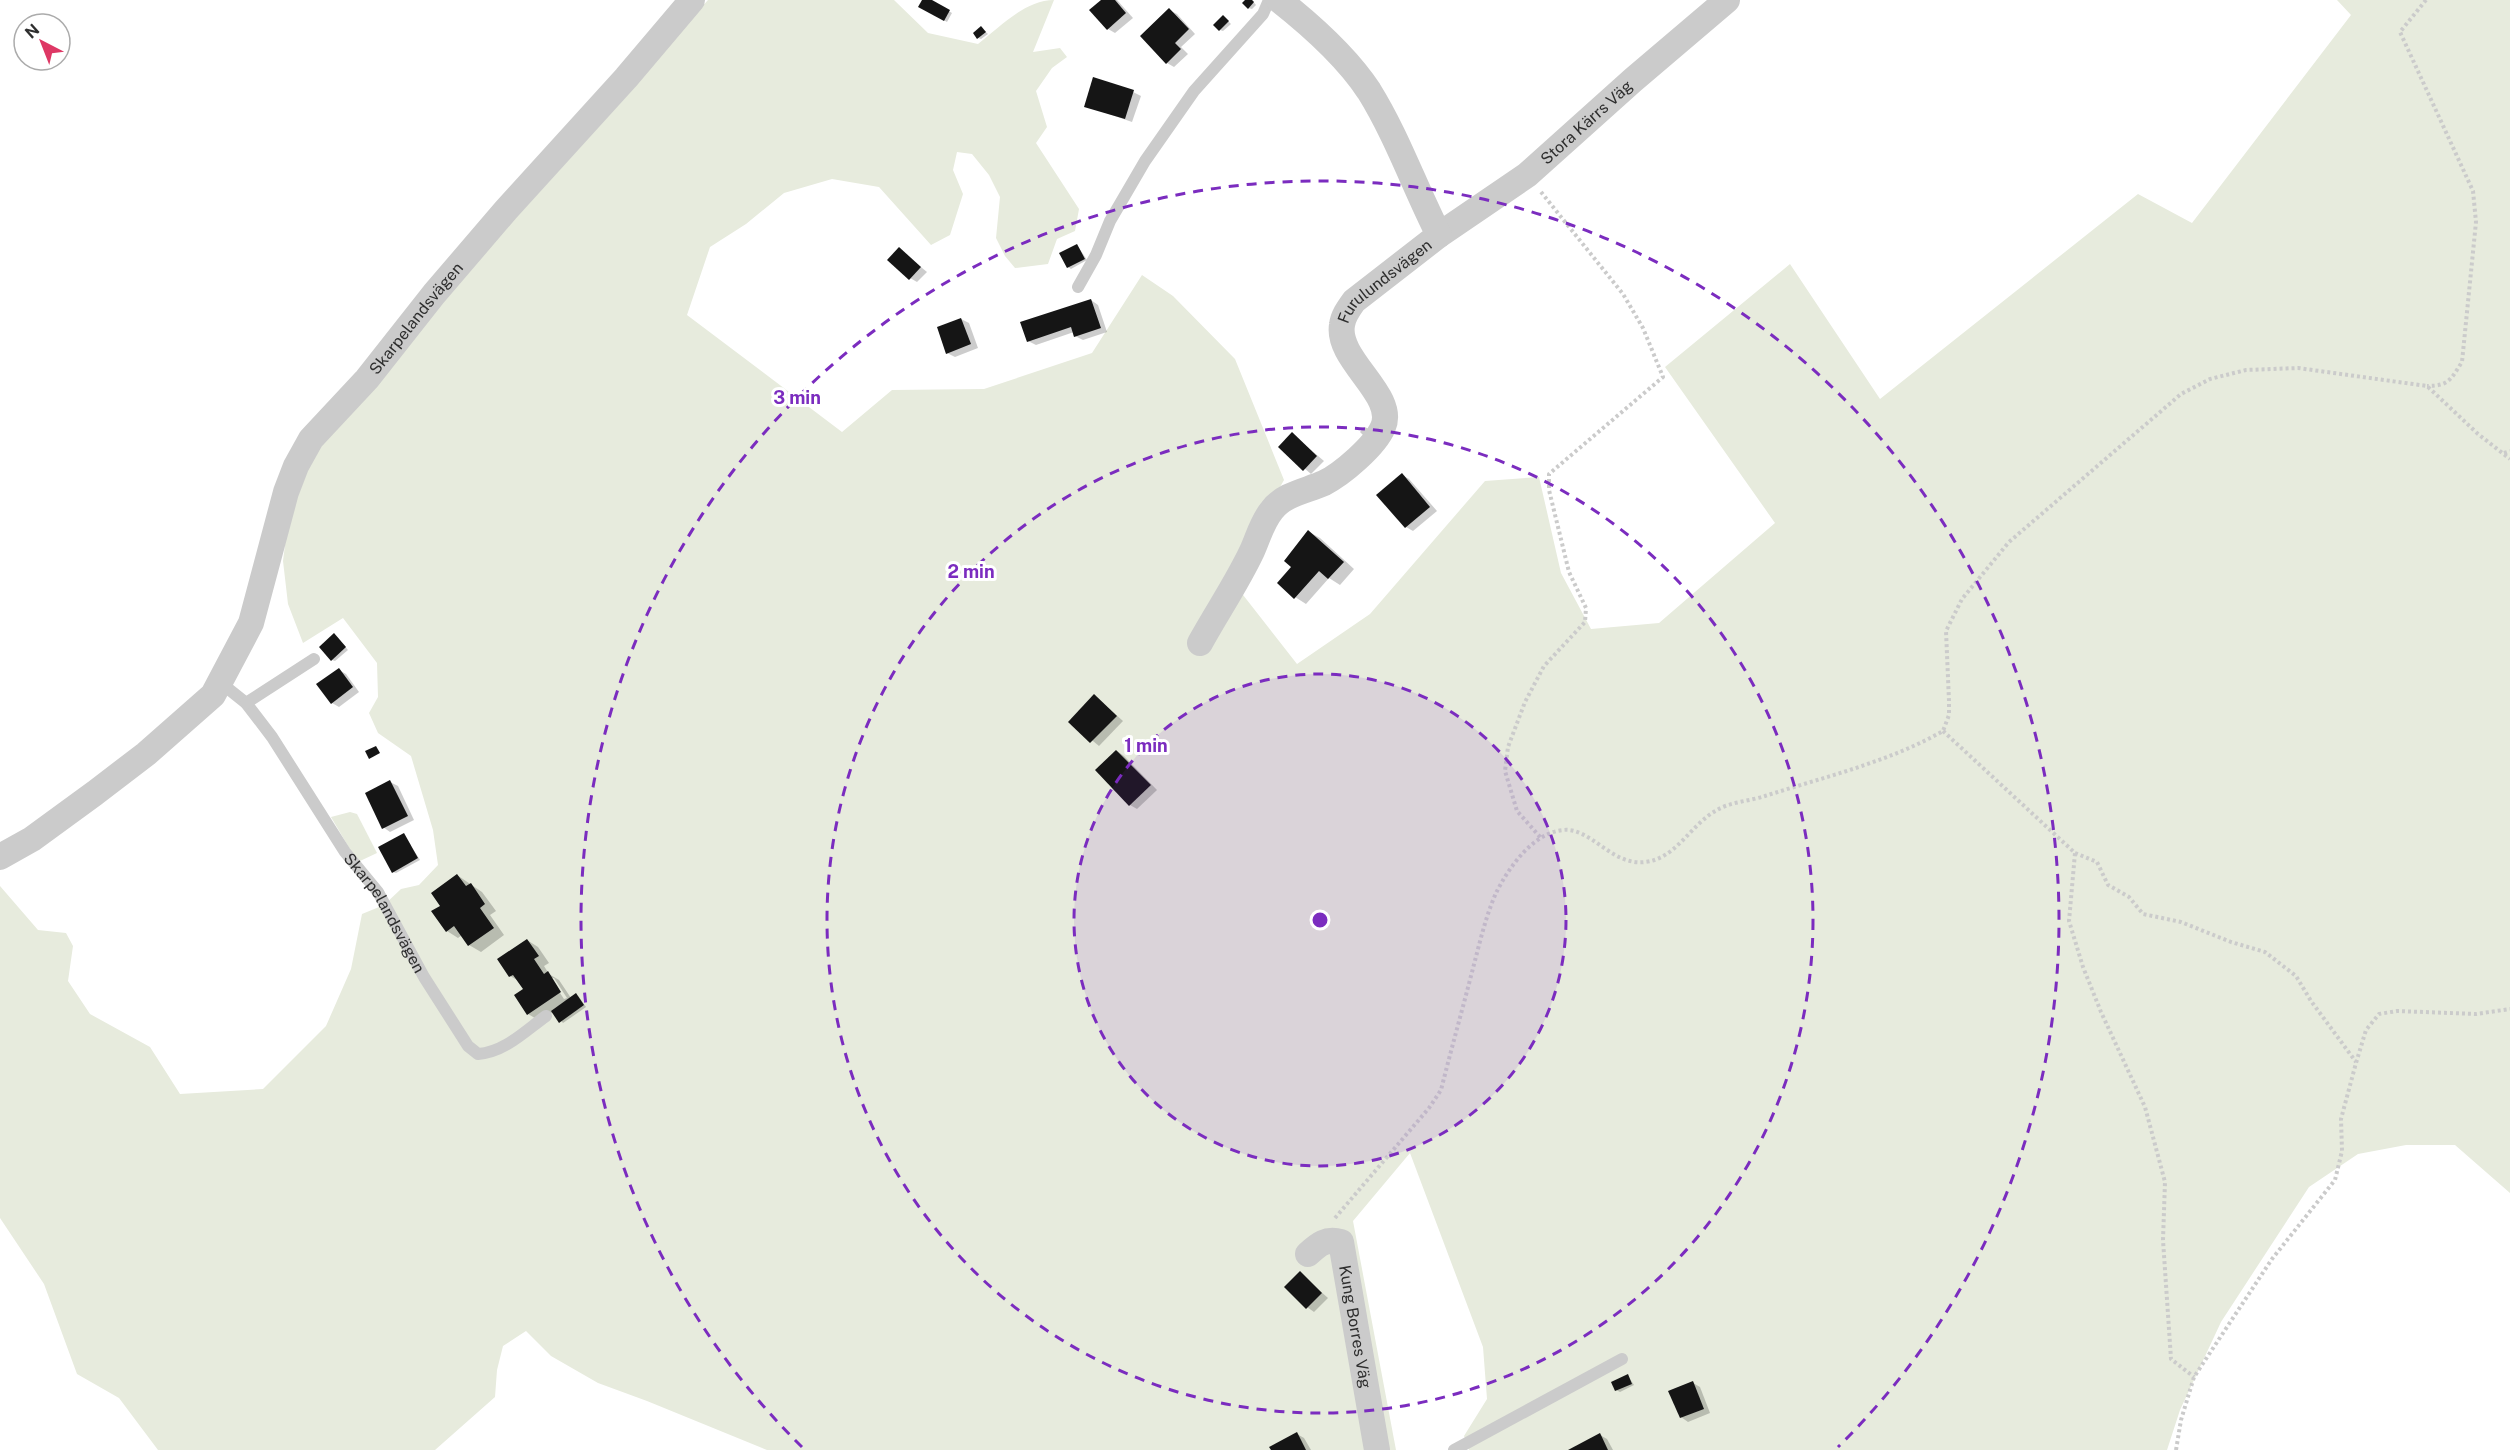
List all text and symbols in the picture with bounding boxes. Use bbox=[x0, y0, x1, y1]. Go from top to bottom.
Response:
north arrow bbox=[12, 12, 72, 72]
text: N bbox=[21, 20, 43, 42]
street label: Stora Kärrs Väg bbox=[1537, 76, 1636, 168]
street label: Furulundsvägen bbox=[1334, 235, 1436, 326]
street label: Skarpelandsvägen bbox=[365, 259, 467, 378]
text: 3 min bbox=[773, 387, 821, 408]
text: 2 min bbox=[947, 561, 995, 582]
text: 1 min bbox=[1124, 735, 1168, 756]
street label: Skarpelandsvägen bbox=[340, 849, 429, 976]
centre of rings bbox=[1310, 910, 1330, 930]
street label: Kung Borres Väg bbox=[1335, 1264, 1375, 1390]

